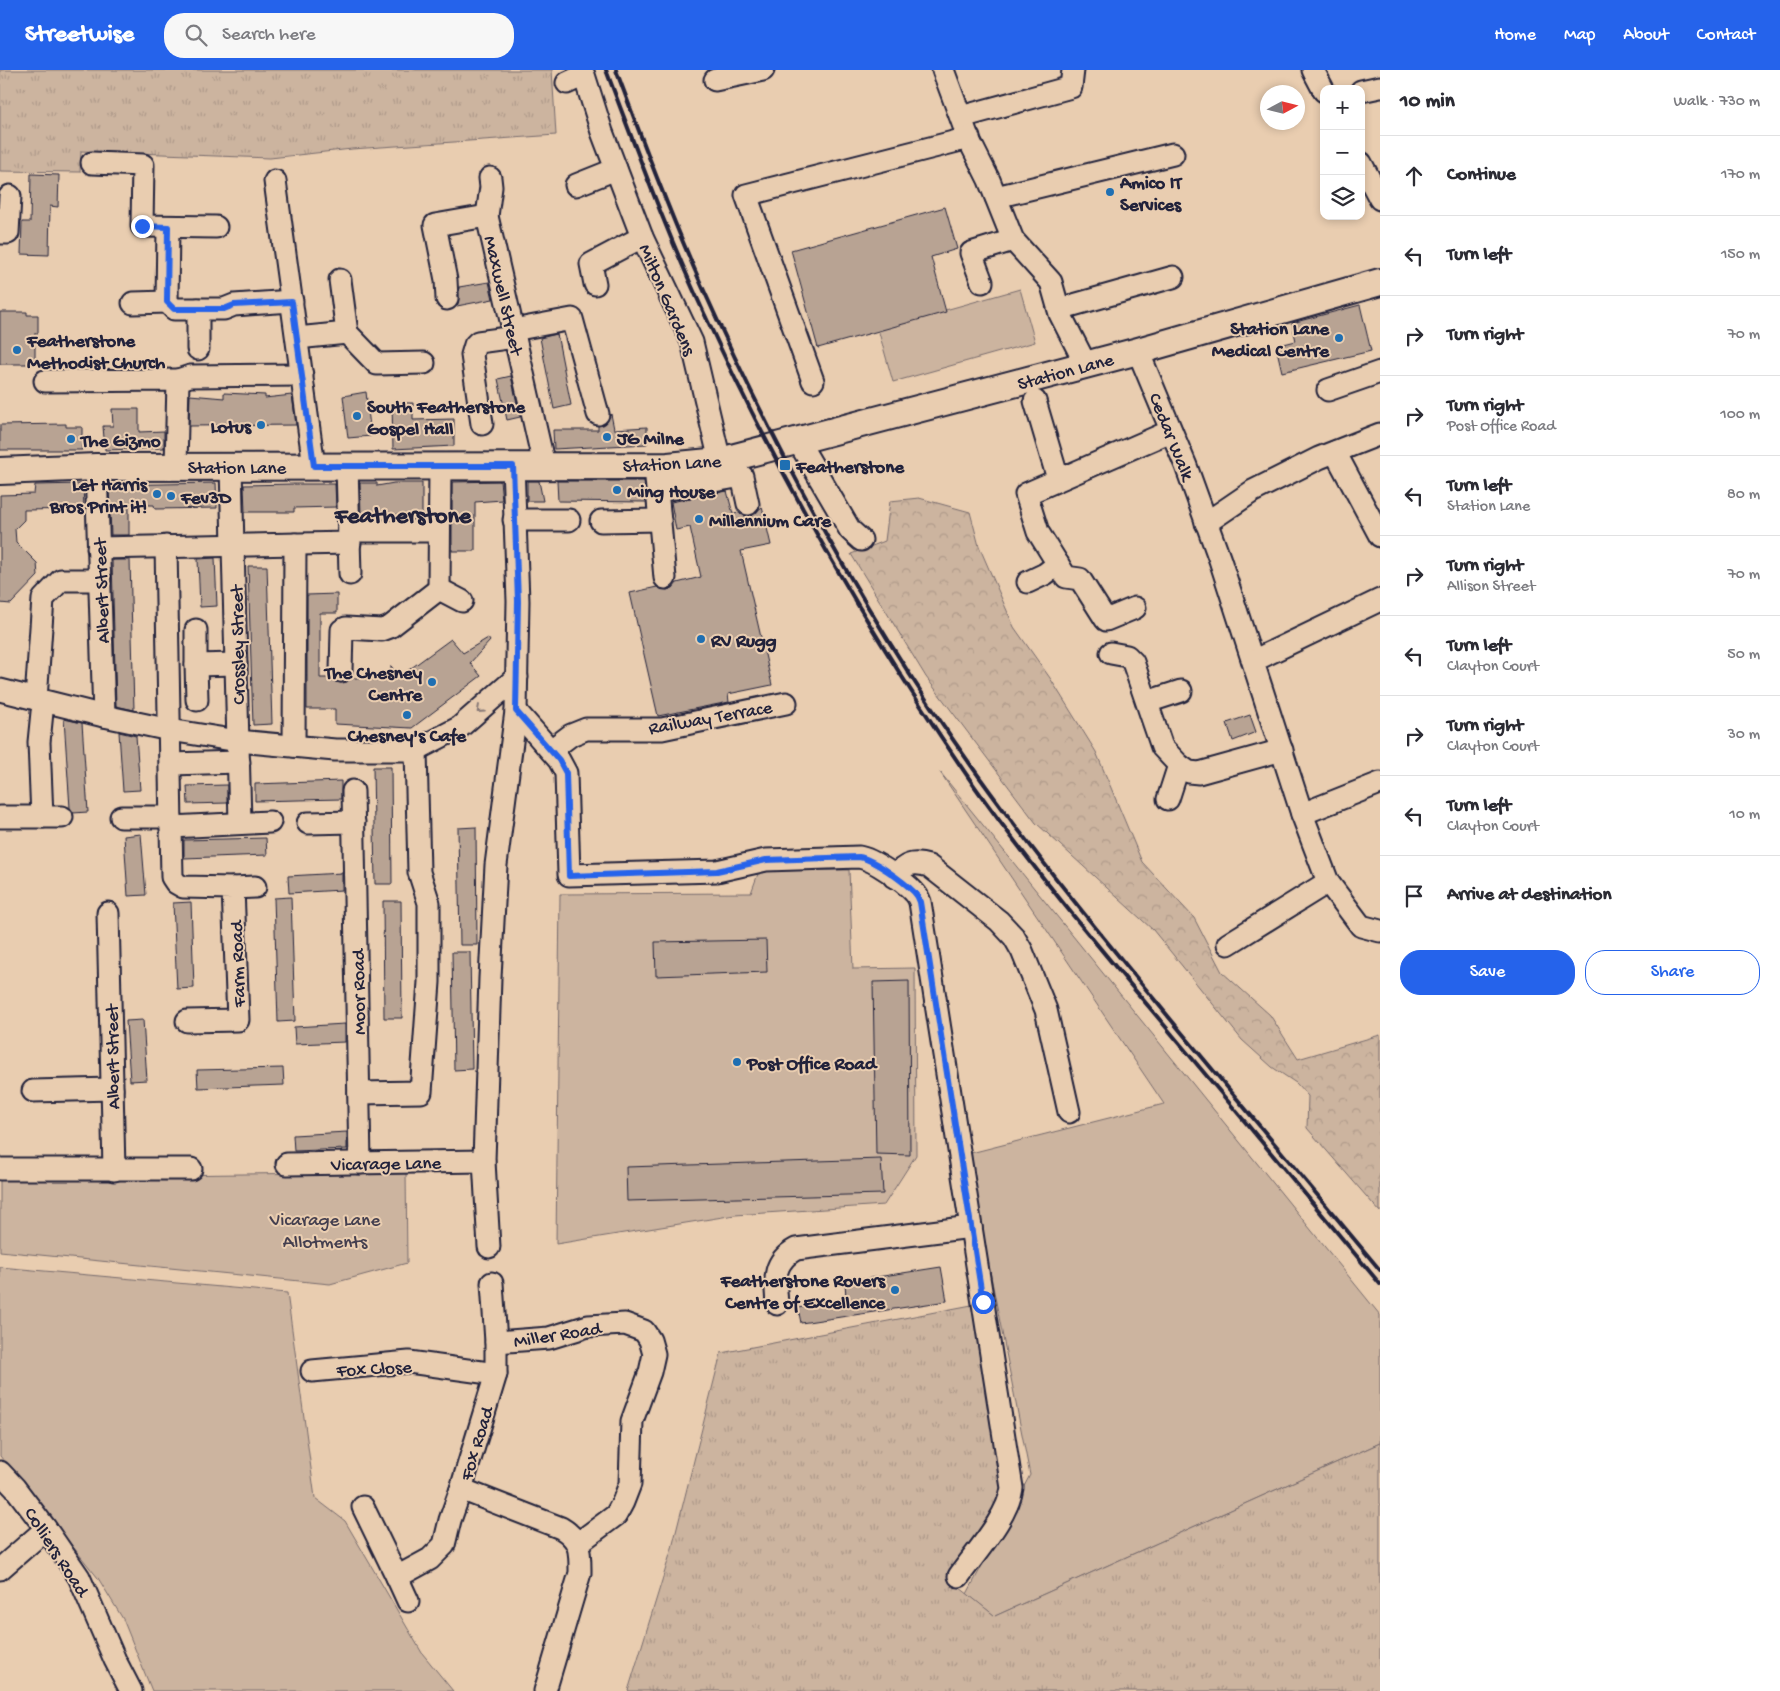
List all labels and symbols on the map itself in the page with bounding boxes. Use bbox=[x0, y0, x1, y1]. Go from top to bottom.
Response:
north arrow bbox=[1260, 85, 1305, 130]
place label: Amico IT Services bbox=[1119, 173, 1183, 218]
marker: Amico IT Services bbox=[1104, 186, 1116, 198]
route end bbox=[131, 215, 154, 238]
street label: Maxwell Street bbox=[477, 234, 527, 360]
street label: Milton Gardens bbox=[632, 241, 700, 360]
place label: Station Lane Medical Centre bbox=[1212, 319, 1330, 364]
place label: Featherstone Methodist Church bbox=[26, 331, 166, 376]
marker: Station Lane Medical Centre bbox=[1333, 332, 1345, 344]
marker: Featherstone Methodist Church bbox=[11, 344, 23, 356]
street label: Station Lane bbox=[1015, 349, 1117, 397]
street label: Cedar Walk bbox=[1142, 390, 1198, 486]
place label: South Featherstone Gospel Hall bbox=[367, 397, 526, 442]
marker: South Featherstone Gospel Hall bbox=[351, 410, 363, 422]
place label: Lotus bbox=[211, 417, 252, 440]
marker: Lotus bbox=[255, 419, 267, 431]
place label: JG Milne bbox=[616, 429, 685, 452]
place label: The Gizmo bbox=[79, 431, 161, 454]
marker: JG Milne bbox=[601, 431, 613, 443]
marker: The Gizmo bbox=[65, 433, 77, 445]
street label: Station Lane bbox=[622, 451, 722, 480]
place label: Featherstone bbox=[795, 457, 905, 480]
street label: Station Lane bbox=[188, 458, 287, 481]
marker: Featherstone bbox=[778, 458, 792, 472]
place label: Let Harris Bros Print it! bbox=[49, 475, 148, 520]
place label: Ming House bbox=[627, 482, 716, 505]
marker: Ming House bbox=[611, 484, 623, 496]
marker: Let Harris Bros Print it! bbox=[151, 488, 163, 500]
place label: Fev3D bbox=[180, 488, 232, 511]
marker: Fev3D bbox=[165, 490, 177, 502]
district label: Featherstone bbox=[334, 503, 473, 532]
place label: Millennium Care bbox=[709, 511, 832, 534]
marker: Millennium Care bbox=[693, 513, 705, 525]
street label: Albert Street bbox=[90, 536, 117, 644]
street label: Crossley Street bbox=[227, 583, 252, 705]
place label: RV Rugg bbox=[710, 631, 777, 654]
marker: RV Rugg bbox=[695, 633, 707, 645]
place label: The Chesney Centre bbox=[323, 663, 423, 708]
marker: The Chesney Centre bbox=[426, 676, 438, 688]
street label: Railway Terrace bbox=[647, 697, 774, 742]
one-way arrow bbox=[477, 704, 486, 713]
marker: Chesney's Cafe bbox=[401, 709, 413, 721]
place label: Chesney's Cafe bbox=[347, 726, 467, 749]
street label: Farm Road bbox=[226, 918, 253, 1009]
street label: Moor Road bbox=[348, 947, 373, 1035]
street label: Albert Street bbox=[102, 1002, 127, 1110]
place label: Post Office Road bbox=[746, 1054, 878, 1077]
marker: Post Office Road bbox=[731, 1056, 743, 1068]
street label: Vicarage Lane bbox=[330, 1153, 442, 1178]
park label: Vicarage Lane Allotments bbox=[269, 1210, 380, 1255]
place label: Featherstone Rovers Centre of Excellence bbox=[720, 1271, 886, 1316]
marker: Featherstone Rovers Centre of Excellence bbox=[889, 1284, 901, 1296]
route start bbox=[972, 1291, 995, 1314]
street label: Miller Road bbox=[512, 1318, 605, 1355]
street label: Fox Close bbox=[335, 1357, 413, 1384]
street label: Fox Road bbox=[456, 1403, 501, 1484]
street label: Colliers Road bbox=[18, 1504, 94, 1604]

